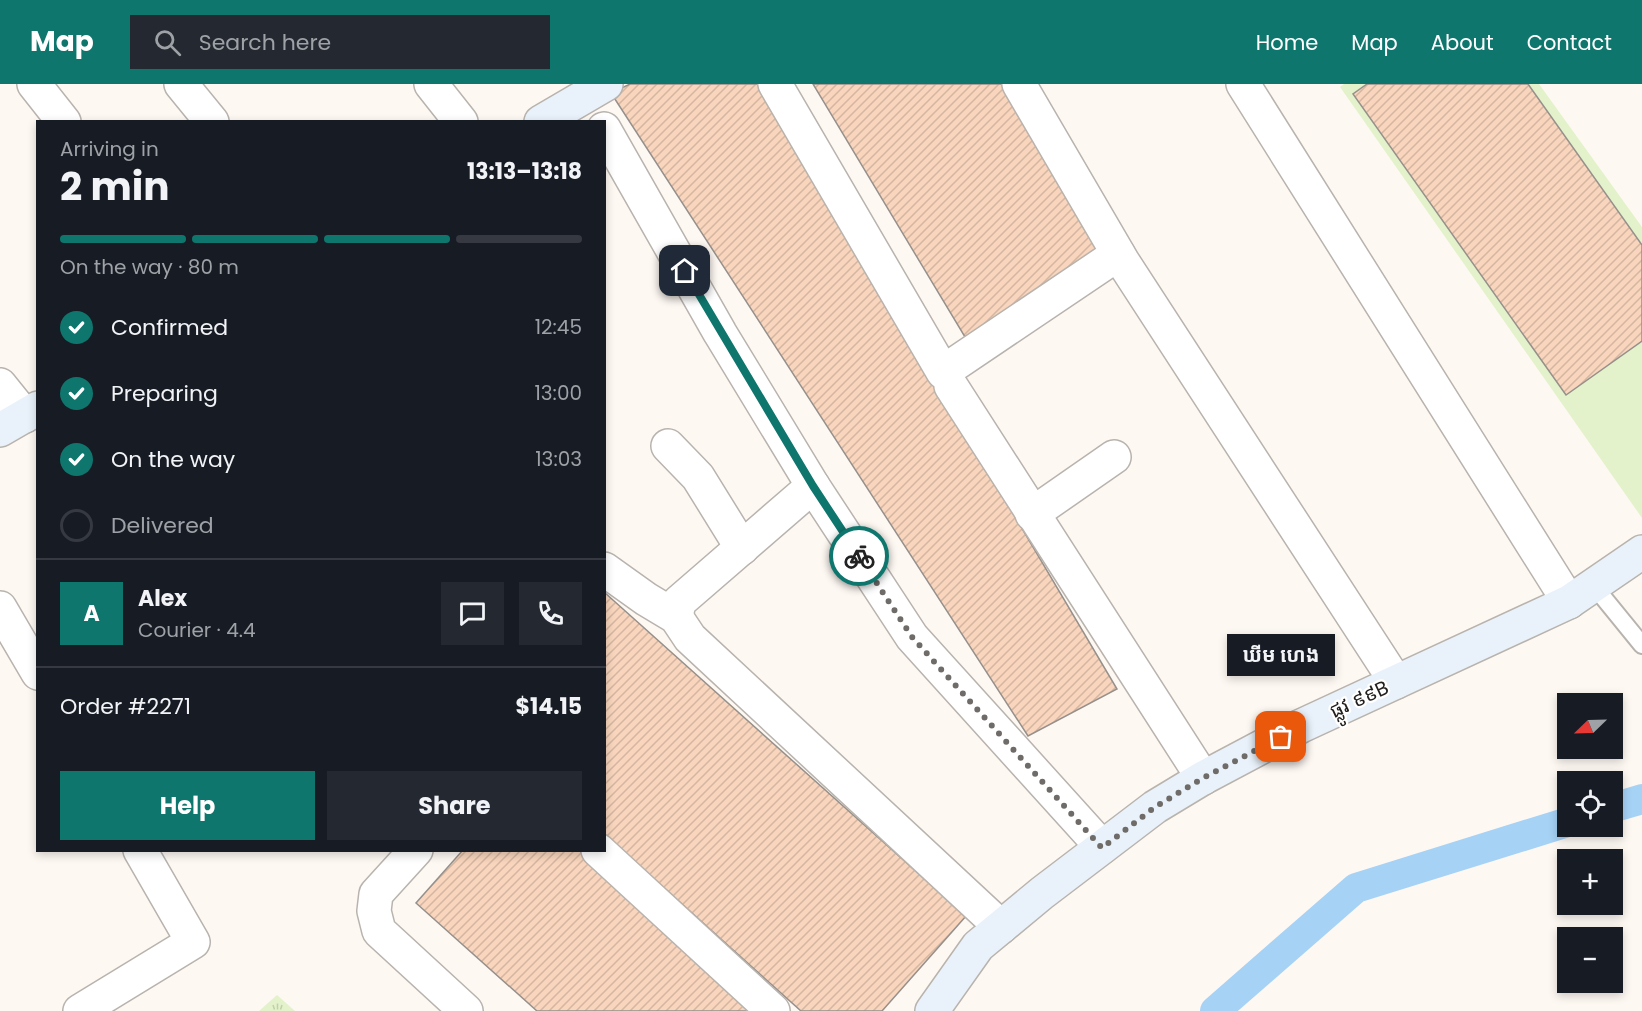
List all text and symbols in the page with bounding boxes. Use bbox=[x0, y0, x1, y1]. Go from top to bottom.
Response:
search box bbox=[130, 15, 550, 69]
text: Map bbox=[30, 22, 94, 61]
icon: search bbox=[151, 26, 184, 59]
text: Search here bbox=[199, 27, 331, 58]
text: Home bbox=[1256, 28, 1318, 57]
text: Map bbox=[1351, 28, 1398, 57]
text: About bbox=[1431, 28, 1494, 57]
text: Contact bbox=[1527, 28, 1612, 57]
text: Arriving in bbox=[60, 135, 159, 163]
text: 13:13–13:18 bbox=[467, 156, 582, 187]
text: 2 min bbox=[60, 159, 170, 214]
pin bbox=[659, 245, 710, 296]
text: On the way · 80 m bbox=[60, 253, 239, 281]
icon: home bbox=[668, 254, 701, 287]
icon: check bbox=[60, 311, 93, 344]
text: Confirmed bbox=[111, 312, 228, 343]
text: 12:45 bbox=[535, 313, 582, 341]
icon: check bbox=[60, 377, 93, 410]
text: Preparing bbox=[111, 378, 218, 409]
text: 13:00 bbox=[534, 379, 582, 407]
icon: check bbox=[60, 443, 93, 476]
text: On the way bbox=[111, 444, 235, 475]
text: 13:03 bbox=[535, 445, 582, 473]
text: Delivered bbox=[111, 510, 214, 541]
courier bbox=[829, 526, 889, 586]
icon: bike bbox=[843, 540, 876, 573]
button: chat bbox=[441, 582, 504, 645]
button: phone bbox=[519, 582, 582, 645]
text: Alex bbox=[138, 583, 187, 614]
text: A bbox=[83, 598, 100, 629]
text: Courier · 4.4 bbox=[138, 616, 256, 644]
callout: ឃីម ហេង bbox=[1227, 635, 1335, 677]
text: ឃីម ហេង bbox=[1243, 641, 1319, 669]
street label: ផ្លូវ ៩៩B bbox=[1325, 673, 1395, 729]
text: Order #2271 bbox=[60, 691, 191, 722]
text: $14.15 bbox=[516, 691, 582, 722]
north arrow bbox=[1557, 693, 1623, 759]
map controls bbox=[1557, 693, 1623, 993]
pin bbox=[1255, 711, 1306, 762]
icon: bag bbox=[1264, 720, 1297, 753]
button: Help bbox=[60, 771, 315, 840]
button: Share bbox=[327, 771, 582, 840]
button: locate bbox=[1557, 771, 1623, 837]
button: + bbox=[1557, 849, 1623, 915]
button: − bbox=[1557, 927, 1623, 993]

